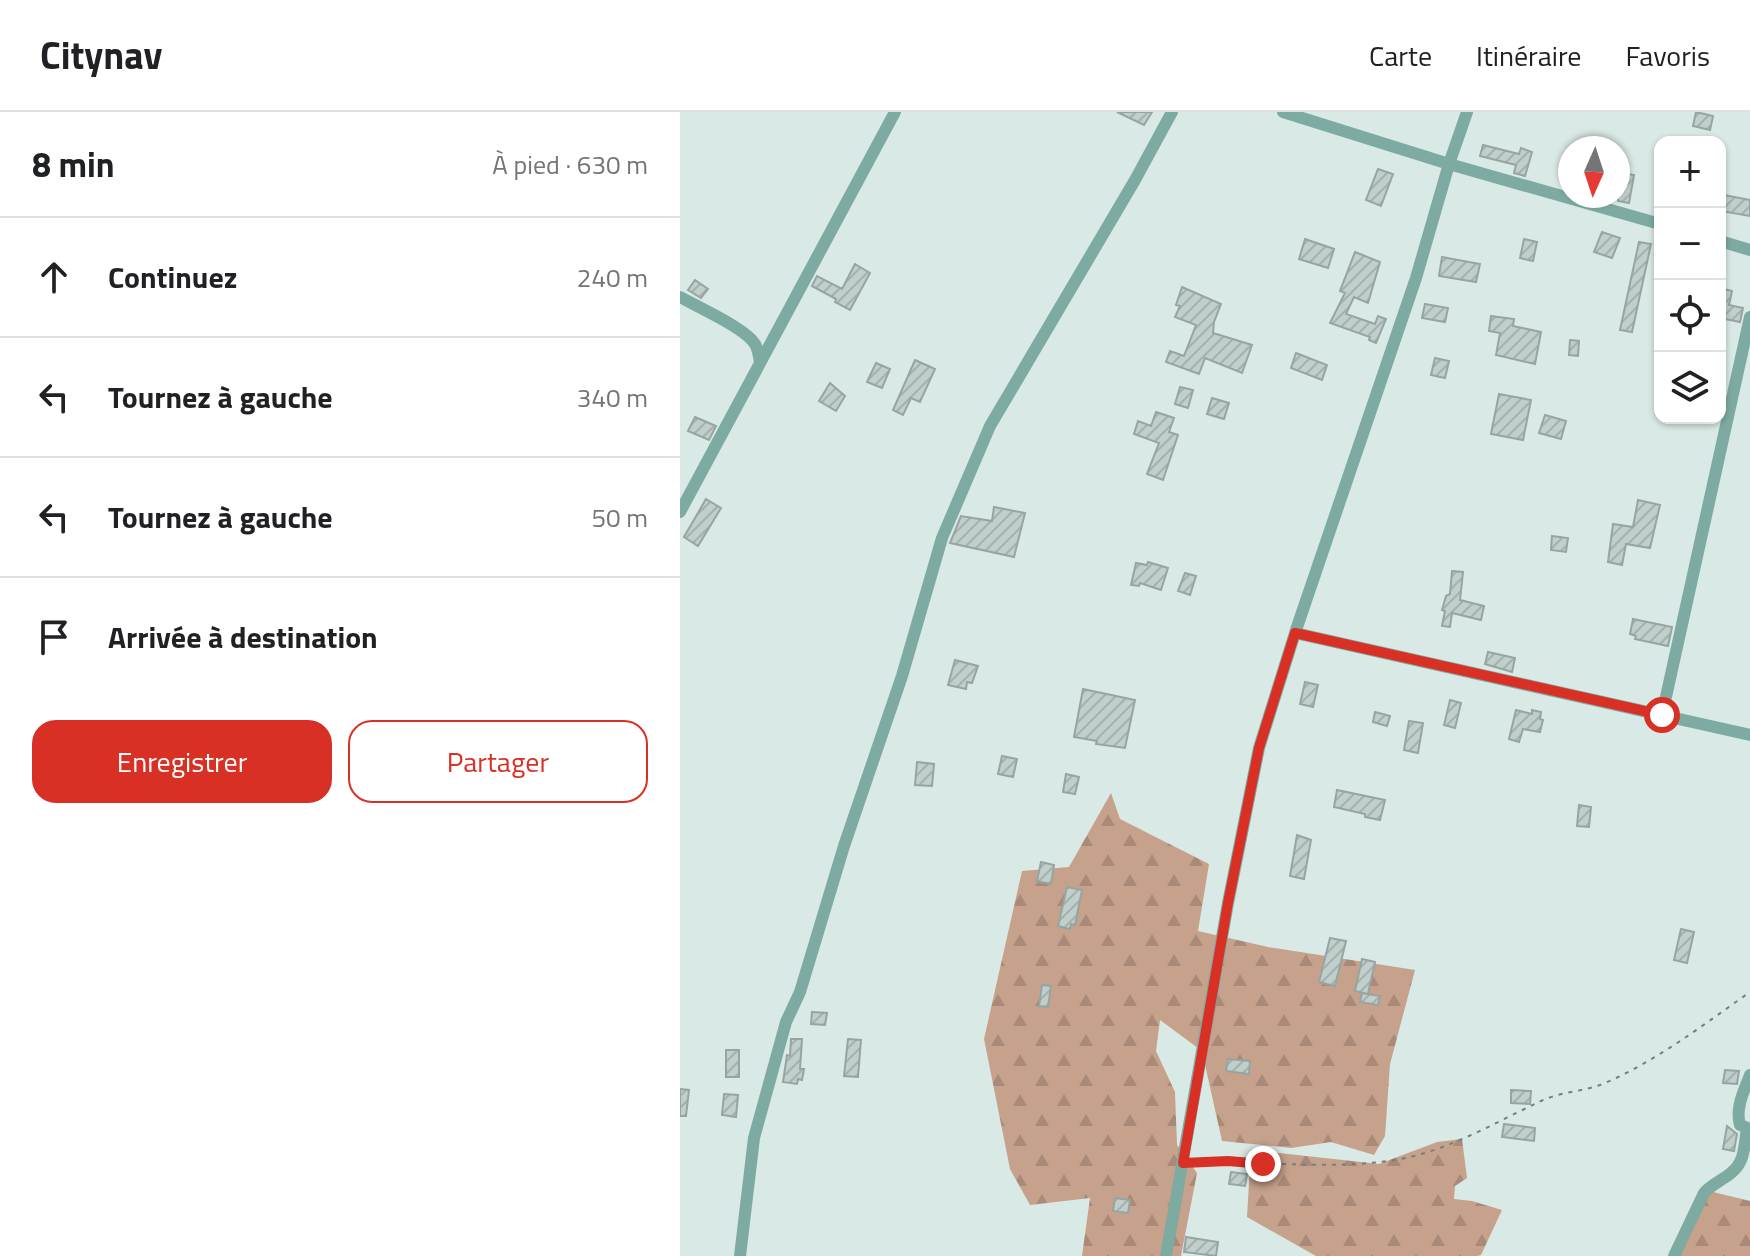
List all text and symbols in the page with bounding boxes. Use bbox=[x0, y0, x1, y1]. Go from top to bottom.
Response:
text: Citynav bbox=[40, 26, 162, 84]
text: Carte bbox=[1369, 34, 1432, 77]
text: Itinéraire bbox=[1476, 34, 1581, 77]
text: Favoris bbox=[1625, 34, 1710, 77]
north arrow bbox=[1558, 136, 1630, 208]
map controls bbox=[1654, 136, 1726, 424]
button: + bbox=[1654, 136, 1726, 208]
text: 8 min bbox=[32, 138, 115, 190]
text: À pied · 630 m bbox=[492, 145, 648, 184]
button: − bbox=[1654, 208, 1726, 280]
text: Continuez bbox=[108, 254, 237, 300]
icon: ahead bbox=[32, 255, 76, 299]
text: 240 m bbox=[577, 258, 648, 297]
button: locate bbox=[1654, 280, 1726, 352]
button: layers bbox=[1654, 352, 1726, 424]
text: Tournez à gauche bbox=[108, 374, 333, 420]
icon: left bbox=[32, 375, 76, 419]
text: 340 m bbox=[577, 378, 648, 417]
text: Tournez à gauche bbox=[108, 494, 333, 540]
icon: left bbox=[32, 495, 76, 539]
text: 50 m bbox=[591, 498, 648, 537]
text: Arrivée à destination bbox=[108, 614, 378, 660]
icon: arrive bbox=[32, 615, 76, 659]
route start bbox=[1644, 697, 1680, 733]
button: Enregistrer bbox=[32, 720, 332, 803]
button: Partager bbox=[348, 720, 648, 803]
route end bbox=[1245, 1146, 1281, 1182]

